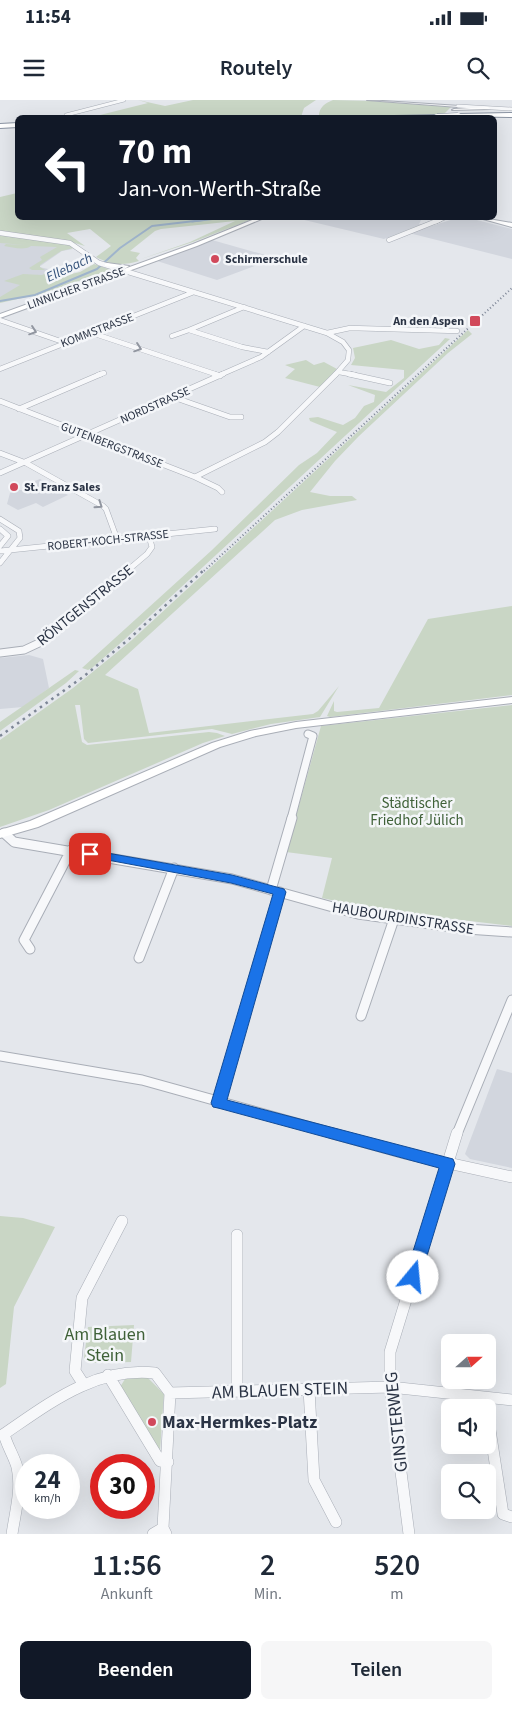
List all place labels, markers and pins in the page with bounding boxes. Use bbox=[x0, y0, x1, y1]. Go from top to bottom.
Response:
place label: Schirmerschule bbox=[225, 251, 308, 268]
marker: Schirmerschule bbox=[209, 253, 221, 265]
place label: An den Aspen bbox=[392, 313, 464, 330]
marker: An den Aspen bbox=[468, 314, 482, 328]
place label: St. Franz Sales bbox=[24, 479, 100, 496]
marker: St. Franz Sales bbox=[8, 481, 20, 493]
pin bbox=[69, 833, 111, 875]
place label: Max-Hermkes-Platz bbox=[162, 1410, 317, 1435]
marker: Max-Hermkes-Platz bbox=[146, 1416, 158, 1428]

